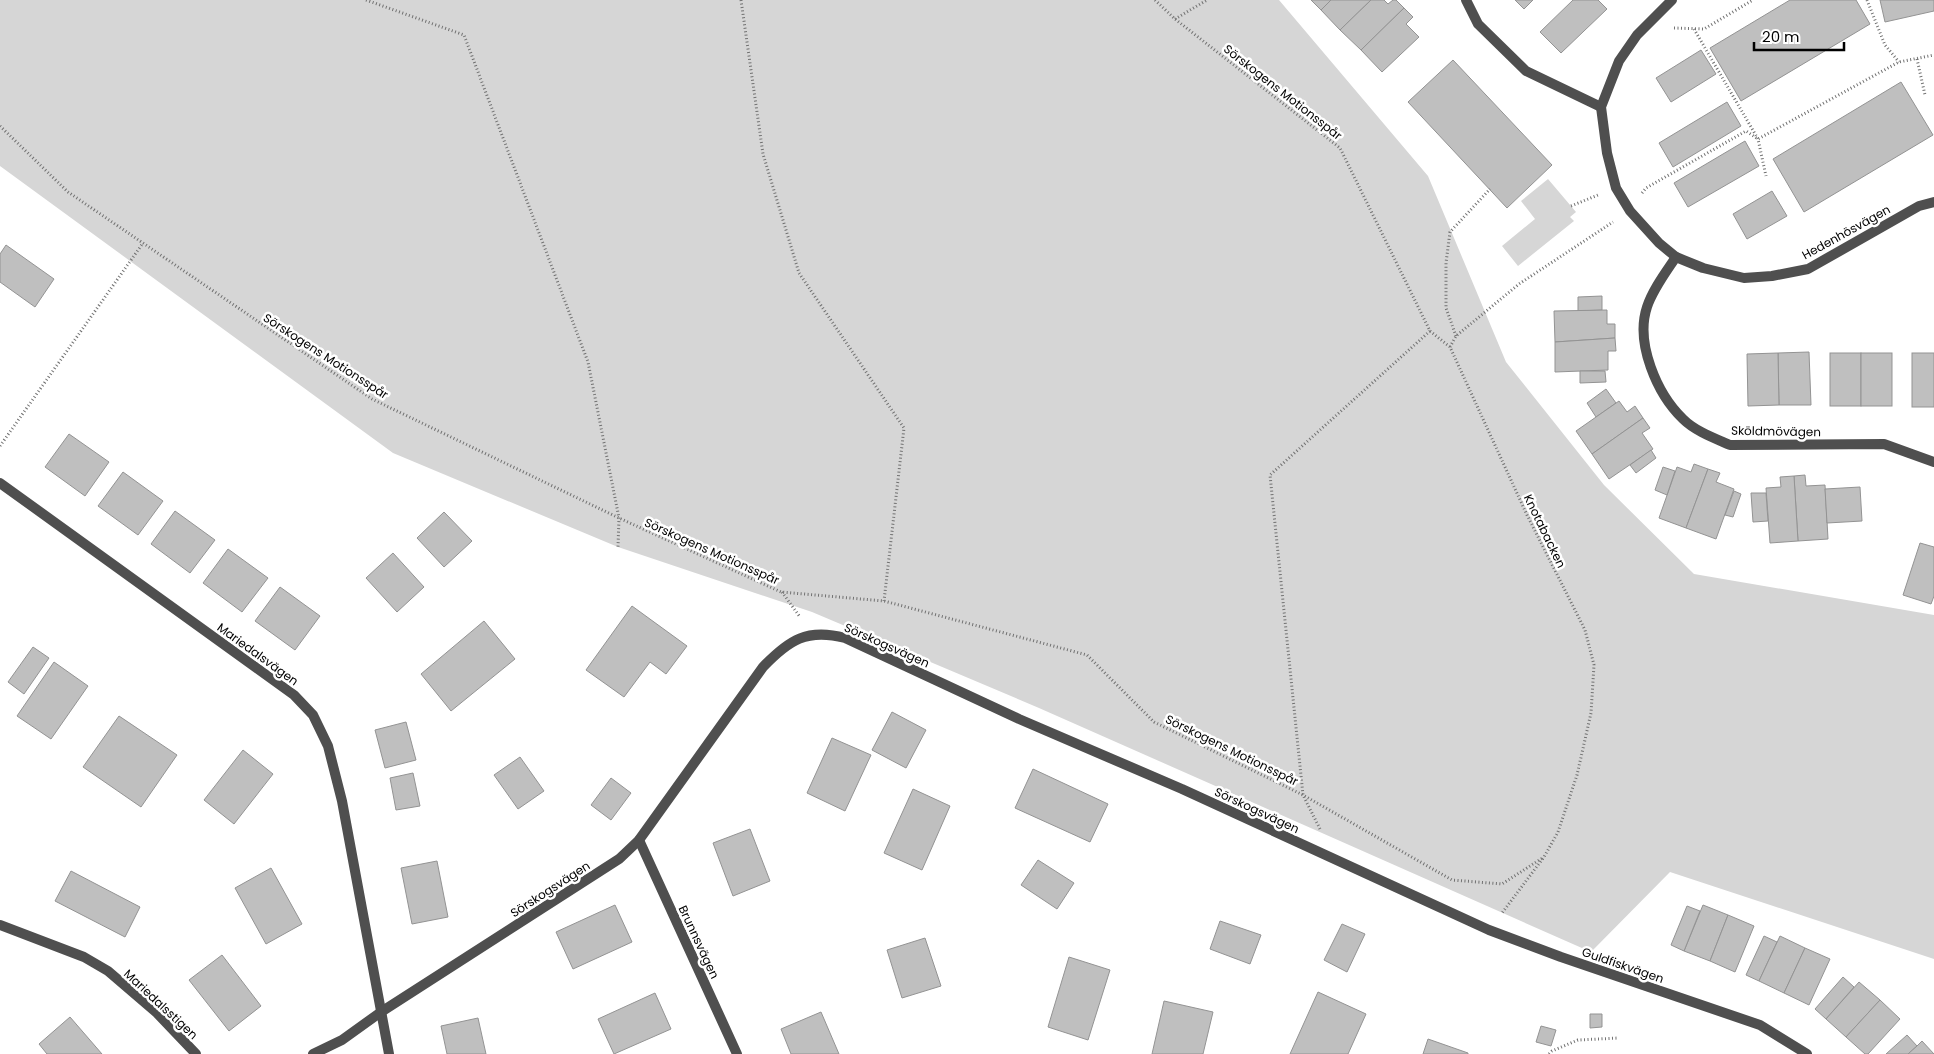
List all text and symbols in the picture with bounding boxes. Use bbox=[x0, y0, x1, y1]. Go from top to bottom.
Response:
scale bar bbox=[1754, 20, 1844, 52]
text: 20 m bbox=[1762, 26, 1800, 47]
street label: Sörskogens Motionsspår bbox=[1220, 40, 1346, 144]
street label: Hedenhösvägen bbox=[1799, 201, 1893, 263]
street label: Sörskogens Motionsspår bbox=[260, 309, 392, 403]
street label: Sköldmövägen bbox=[1731, 422, 1821, 440]
street label: Knotabacken bbox=[1520, 491, 1570, 571]
street label: Sörskogens Motionsspår bbox=[642, 514, 783, 589]
street label: Mariedalsvägen bbox=[214, 619, 302, 689]
street label: Sörskogsvägen bbox=[842, 619, 932, 671]
street label: Sörskogens Motionsspår bbox=[1163, 710, 1302, 790]
street label: Sörskogsvägen bbox=[1212, 783, 1302, 837]
street label: Sörskogsvägen bbox=[507, 857, 593, 921]
street label: Brunnsvägen bbox=[675, 903, 723, 981]
street label: Guldfiskvägen bbox=[1580, 943, 1666, 987]
street label: Mariedalsstigen bbox=[120, 965, 202, 1043]

